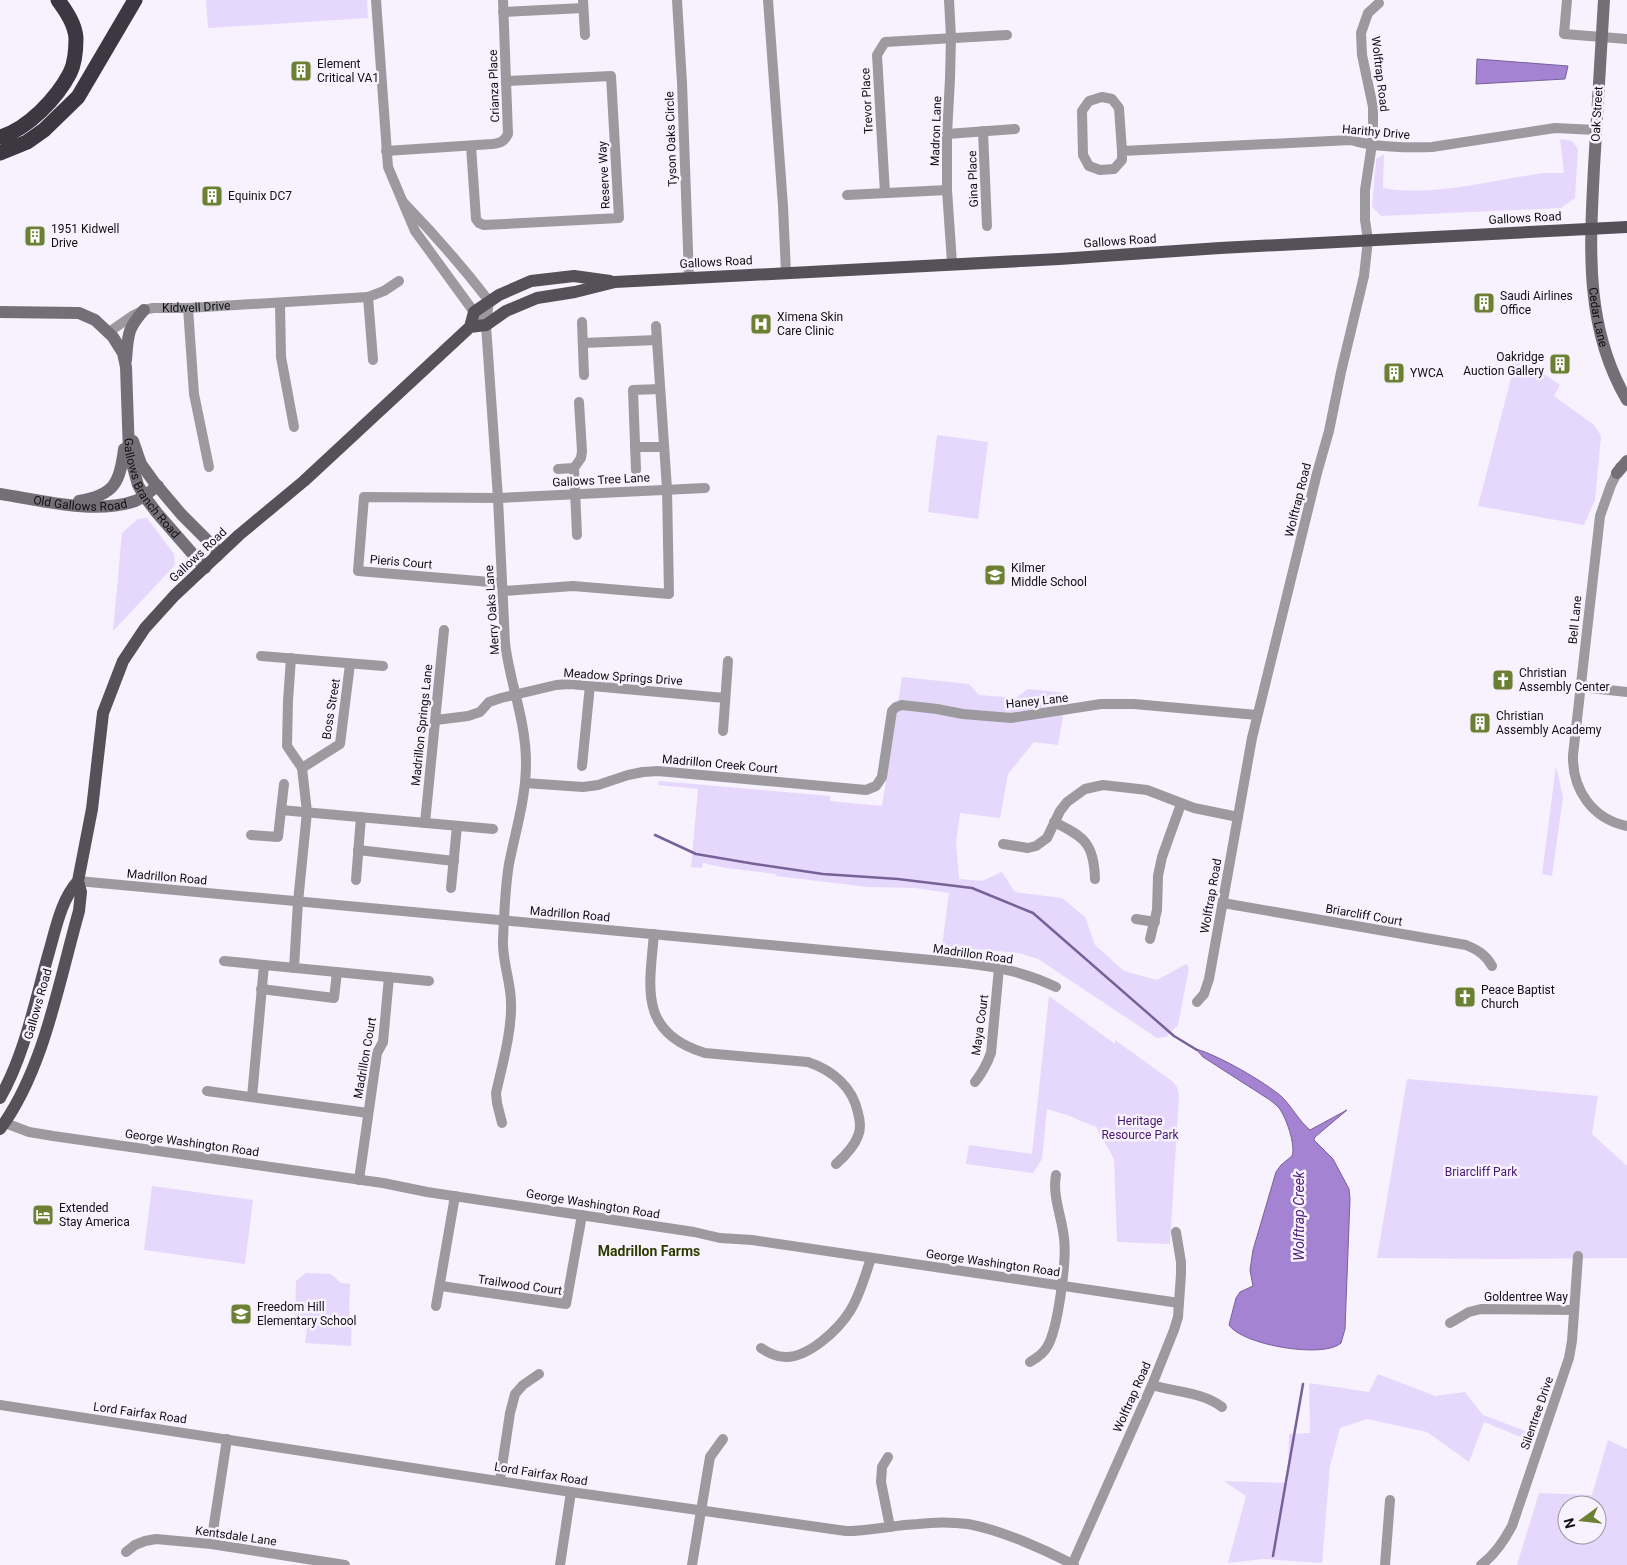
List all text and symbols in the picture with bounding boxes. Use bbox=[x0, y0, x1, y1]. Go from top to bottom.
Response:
street label: Wolftrap Road bbox=[1368, 35, 1392, 113]
street label: Crianza Place bbox=[486, 49, 502, 123]
place label: Element Critical VA1 bbox=[317, 57, 379, 85]
building icon: Element Critical VA1 bbox=[289, 59, 313, 83]
street label: Trevor Place bbox=[858, 68, 876, 134]
street label: Oak Street bbox=[1589, 86, 1605, 142]
street label: Tyson Oaks Circle bbox=[662, 91, 680, 187]
street label: Madron Lane bbox=[928, 96, 944, 166]
street label: Harithy Drive bbox=[1341, 122, 1411, 142]
street label: Reserve Way bbox=[595, 140, 613, 209]
street label: Gina Place bbox=[965, 150, 981, 208]
building icon: Equinix DC7 bbox=[200, 184, 224, 208]
place label: Equinix DC7 bbox=[228, 189, 292, 203]
street label: Gallows Road bbox=[1488, 209, 1562, 227]
place label: 1951 Kidwell Drive bbox=[51, 222, 119, 250]
building icon: 1951 Kidwell Drive bbox=[23, 224, 47, 248]
street label: Gallows Road bbox=[1083, 231, 1157, 251]
street label: Gallows Road bbox=[679, 253, 753, 271]
street label: Cedar Lane bbox=[1586, 287, 1611, 349]
place label: Saudi Airlines Office bbox=[1500, 289, 1573, 317]
building icon: Saudi Airlines Office bbox=[1472, 291, 1496, 315]
street label: Kidwell Drive bbox=[162, 298, 231, 315]
place label: Ximena Skin Care Clinic bbox=[777, 310, 843, 338]
hospital icon: Ximena Skin Care Clinic bbox=[749, 312, 773, 336]
place label: Oakridge Auction Gallery bbox=[1463, 350, 1544, 378]
building icon: Oakridge Auction Gallery bbox=[1548, 352, 1572, 376]
building icon: YWCA bbox=[1382, 361, 1406, 385]
place label: YWCA bbox=[1410, 366, 1444, 380]
street label: Gallows Branch Road bbox=[121, 438, 183, 541]
street label: Wolftrap Road bbox=[1282, 461, 1314, 539]
street label: Gallows Tree Lane bbox=[552, 470, 650, 490]
street label: Old Gallows Road bbox=[32, 493, 128, 514]
street label: Gallows Road bbox=[166, 525, 230, 585]
street label: Pieris Court bbox=[369, 552, 433, 572]
place label: Kilmer Middle School bbox=[1011, 561, 1087, 589]
school or university icon: Kilmer Middle School bbox=[983, 563, 1007, 587]
street label: Merry Oaks Lane bbox=[482, 565, 502, 655]
street label: Bell Lane bbox=[1565, 595, 1585, 645]
street label: Madrillon Springs Lane bbox=[409, 663, 435, 787]
street label: Meadow Springs Drive bbox=[563, 666, 683, 688]
place label: Christian Assembly Center bbox=[1519, 666, 1610, 694]
church icon: Christian Assembly Center bbox=[1491, 668, 1515, 692]
street label: Boss Street bbox=[319, 678, 343, 740]
street label: Haney Lane bbox=[1005, 691, 1069, 711]
place label: Christian Assembly Academy bbox=[1496, 709, 1602, 737]
building icon: Christian Assembly Academy bbox=[1468, 711, 1492, 735]
street label: Madrillon Creek Court bbox=[662, 752, 779, 776]
street label: Wolftrap Road bbox=[1198, 857, 1224, 935]
street label: Madrillon Road bbox=[126, 867, 208, 887]
street label: Briarcliff Court bbox=[1324, 901, 1404, 929]
street label: Madrillon Road bbox=[529, 904, 611, 924]
street label: Madrillon Road bbox=[932, 941, 1014, 967]
street label: Gallows Road bbox=[21, 967, 55, 1041]
place label: Peace Baptist Church bbox=[1481, 983, 1555, 1011]
church icon: Peace Baptist Church bbox=[1453, 985, 1477, 1009]
street label: Maya Court bbox=[969, 993, 991, 1056]
street label: Madrillon Court bbox=[351, 1016, 379, 1100]
park label: Heritage Resource Park bbox=[1101, 1114, 1180, 1142]
street label: George Washington Road bbox=[124, 1127, 260, 1159]
park label: Briarcliff Park bbox=[1445, 1165, 1518, 1179]
water label: Wolftrap Creek bbox=[1291, 1170, 1307, 1261]
street label: George Washington Road bbox=[525, 1187, 661, 1221]
place label: Extended Stay America bbox=[59, 1201, 130, 1229]
hotel icon: Extended Stay America bbox=[31, 1203, 55, 1227]
district label: Madrillon Farms bbox=[598, 1243, 700, 1259]
street label: George Washington Road bbox=[925, 1247, 1061, 1279]
street label: Trailwood Court bbox=[477, 1272, 563, 1298]
street label: Goldentree Way bbox=[1484, 1290, 1568, 1304]
place label: Freedom Hill Elementary School bbox=[257, 1300, 357, 1328]
school or university icon: Freedom Hill Elementary School bbox=[229, 1302, 253, 1326]
street label: Wolftrap Road bbox=[1110, 1359, 1154, 1435]
street label: Silentree Drive bbox=[1518, 1375, 1556, 1451]
street label: Lord Fairfax Road bbox=[92, 1400, 188, 1426]
street label: Lord Fairfax Road bbox=[493, 1460, 589, 1488]
north arrow bbox=[1557, 1495, 1607, 1545]
text: N bbox=[1560, 1517, 1578, 1530]
street label: Kentsdale Lane bbox=[194, 1523, 278, 1549]

